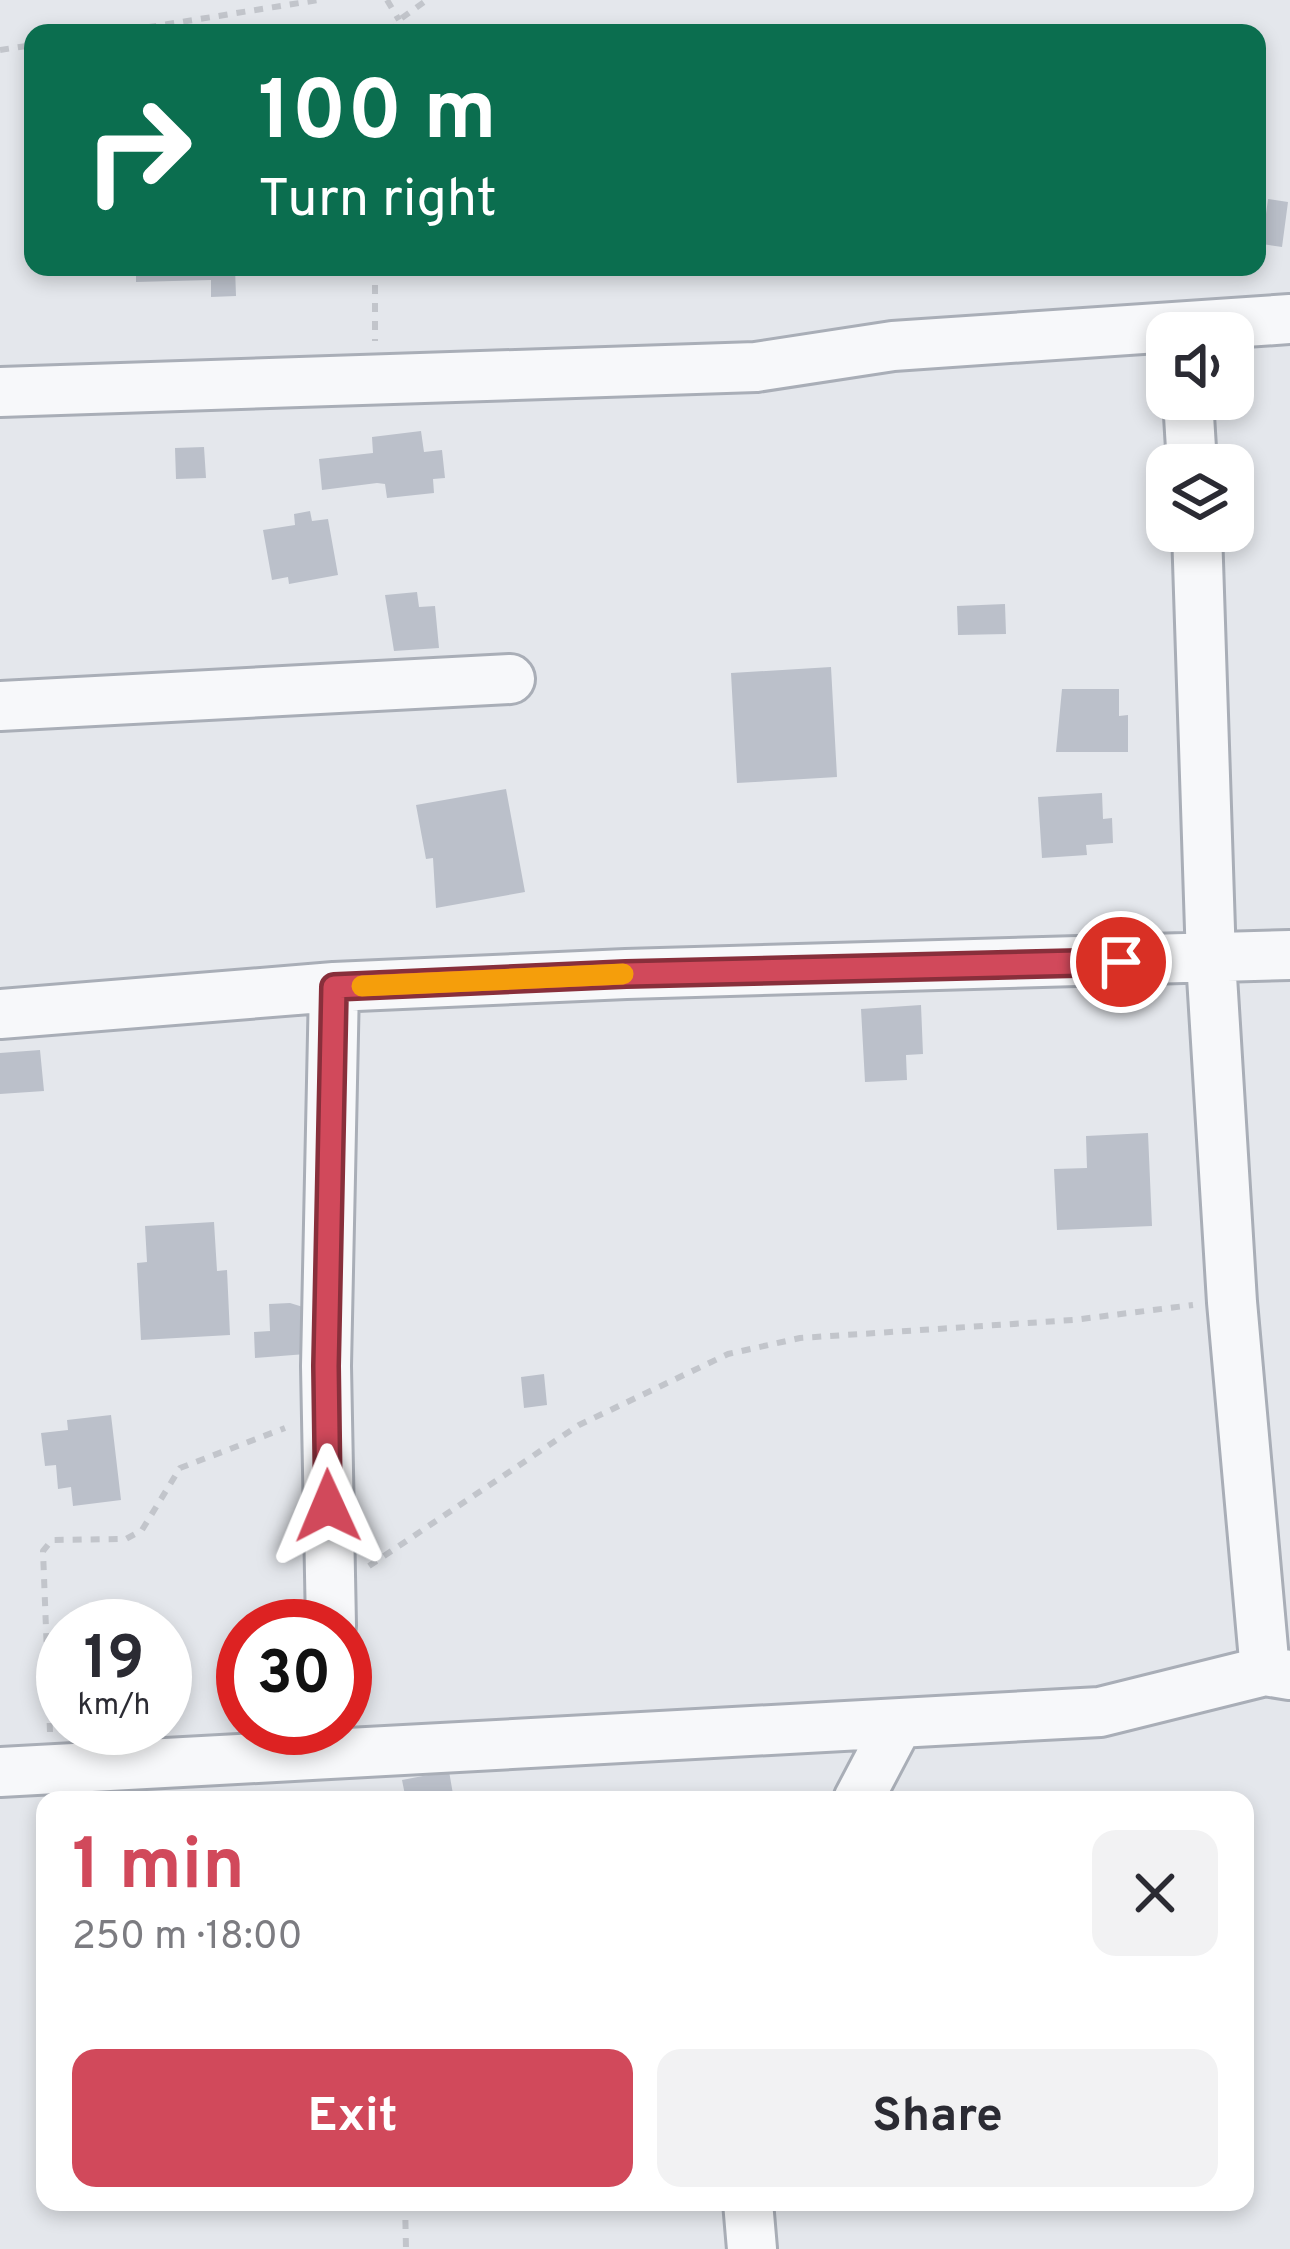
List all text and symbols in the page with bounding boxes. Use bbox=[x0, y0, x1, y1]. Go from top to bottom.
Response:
text: 100 m bbox=[258, 63, 497, 169]
icon: right bbox=[60, 72, 216, 228]
text: Turn right bbox=[258, 167, 497, 236]
map controls bbox=[1146, 312, 1254, 552]
button: sound bbox=[1146, 312, 1254, 420]
button: layers bbox=[1146, 444, 1254, 552]
pin bbox=[1070, 911, 1172, 1013]
icon: arrive bbox=[1088, 929, 1154, 995]
position arrow bbox=[265, 1443, 391, 1569]
speed limit sign: 30 bbox=[216, 1599, 372, 1755]
text: 19 bbox=[84, 1624, 144, 1700]
text: km/h bbox=[78, 1688, 150, 1725]
text: 1 min bbox=[72, 1823, 245, 1915]
button: close bbox=[1092, 1830, 1218, 1956]
text: 250 m · 18:00 bbox=[72, 1914, 303, 1963]
button: Exit bbox=[72, 2049, 633, 2187]
button: Share bbox=[657, 2049, 1218, 2187]

